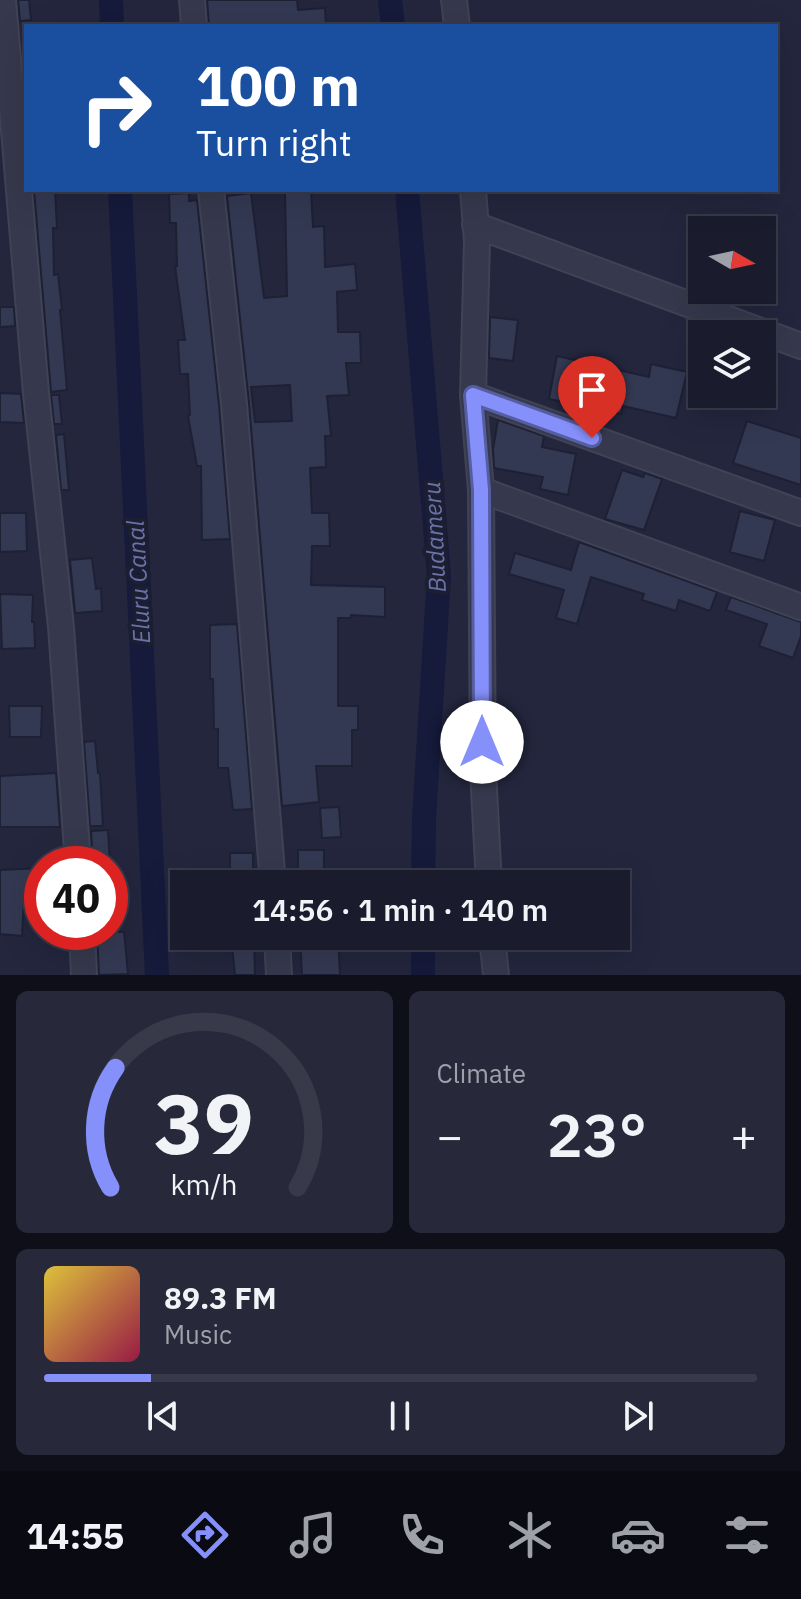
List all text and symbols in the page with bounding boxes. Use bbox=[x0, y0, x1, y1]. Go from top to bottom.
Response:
text: 100 m bbox=[196, 49, 360, 121]
icon: right bbox=[64, 56, 168, 160]
text: Turn right bbox=[196, 119, 352, 166]
north arrow bbox=[688, 216, 776, 304]
map controls bbox=[688, 216, 776, 408]
button: layers bbox=[688, 320, 776, 408]
pin bbox=[558, 356, 626, 438]
icon: arrive bbox=[570, 368, 614, 412]
water label: Budameru bbox=[415, 481, 453, 593]
water label: Eluru Canal bbox=[119, 519, 157, 644]
position arrow bbox=[440, 700, 524, 784]
speed limit sign: 40 bbox=[24, 846, 128, 950]
text: 14:56 · 1 min · 140 m bbox=[252, 890, 548, 929]
text: Climate bbox=[437, 1056, 526, 1090]
text: 39 bbox=[154, 1069, 254, 1177]
text: 23° bbox=[547, 1095, 647, 1174]
text: − bbox=[437, 1107, 463, 1164]
text: + bbox=[731, 1107, 757, 1164]
text: km/h bbox=[171, 1166, 238, 1203]
text: 89.3 FM bbox=[164, 1278, 277, 1317]
text: Music bbox=[164, 1317, 232, 1351]
icon: previous bbox=[141, 1394, 185, 1438]
icon: pause bbox=[378, 1394, 422, 1438]
icon: next bbox=[616, 1394, 660, 1438]
icon: directions bbox=[177, 1507, 233, 1563]
icon: music bbox=[285, 1507, 341, 1563]
icon: phone bbox=[394, 1507, 450, 1563]
icon: climate bbox=[502, 1507, 558, 1563]
icon: car bbox=[610, 1507, 666, 1563]
icon: filters bbox=[719, 1507, 775, 1563]
text: 14:55 bbox=[26, 1512, 124, 1559]

